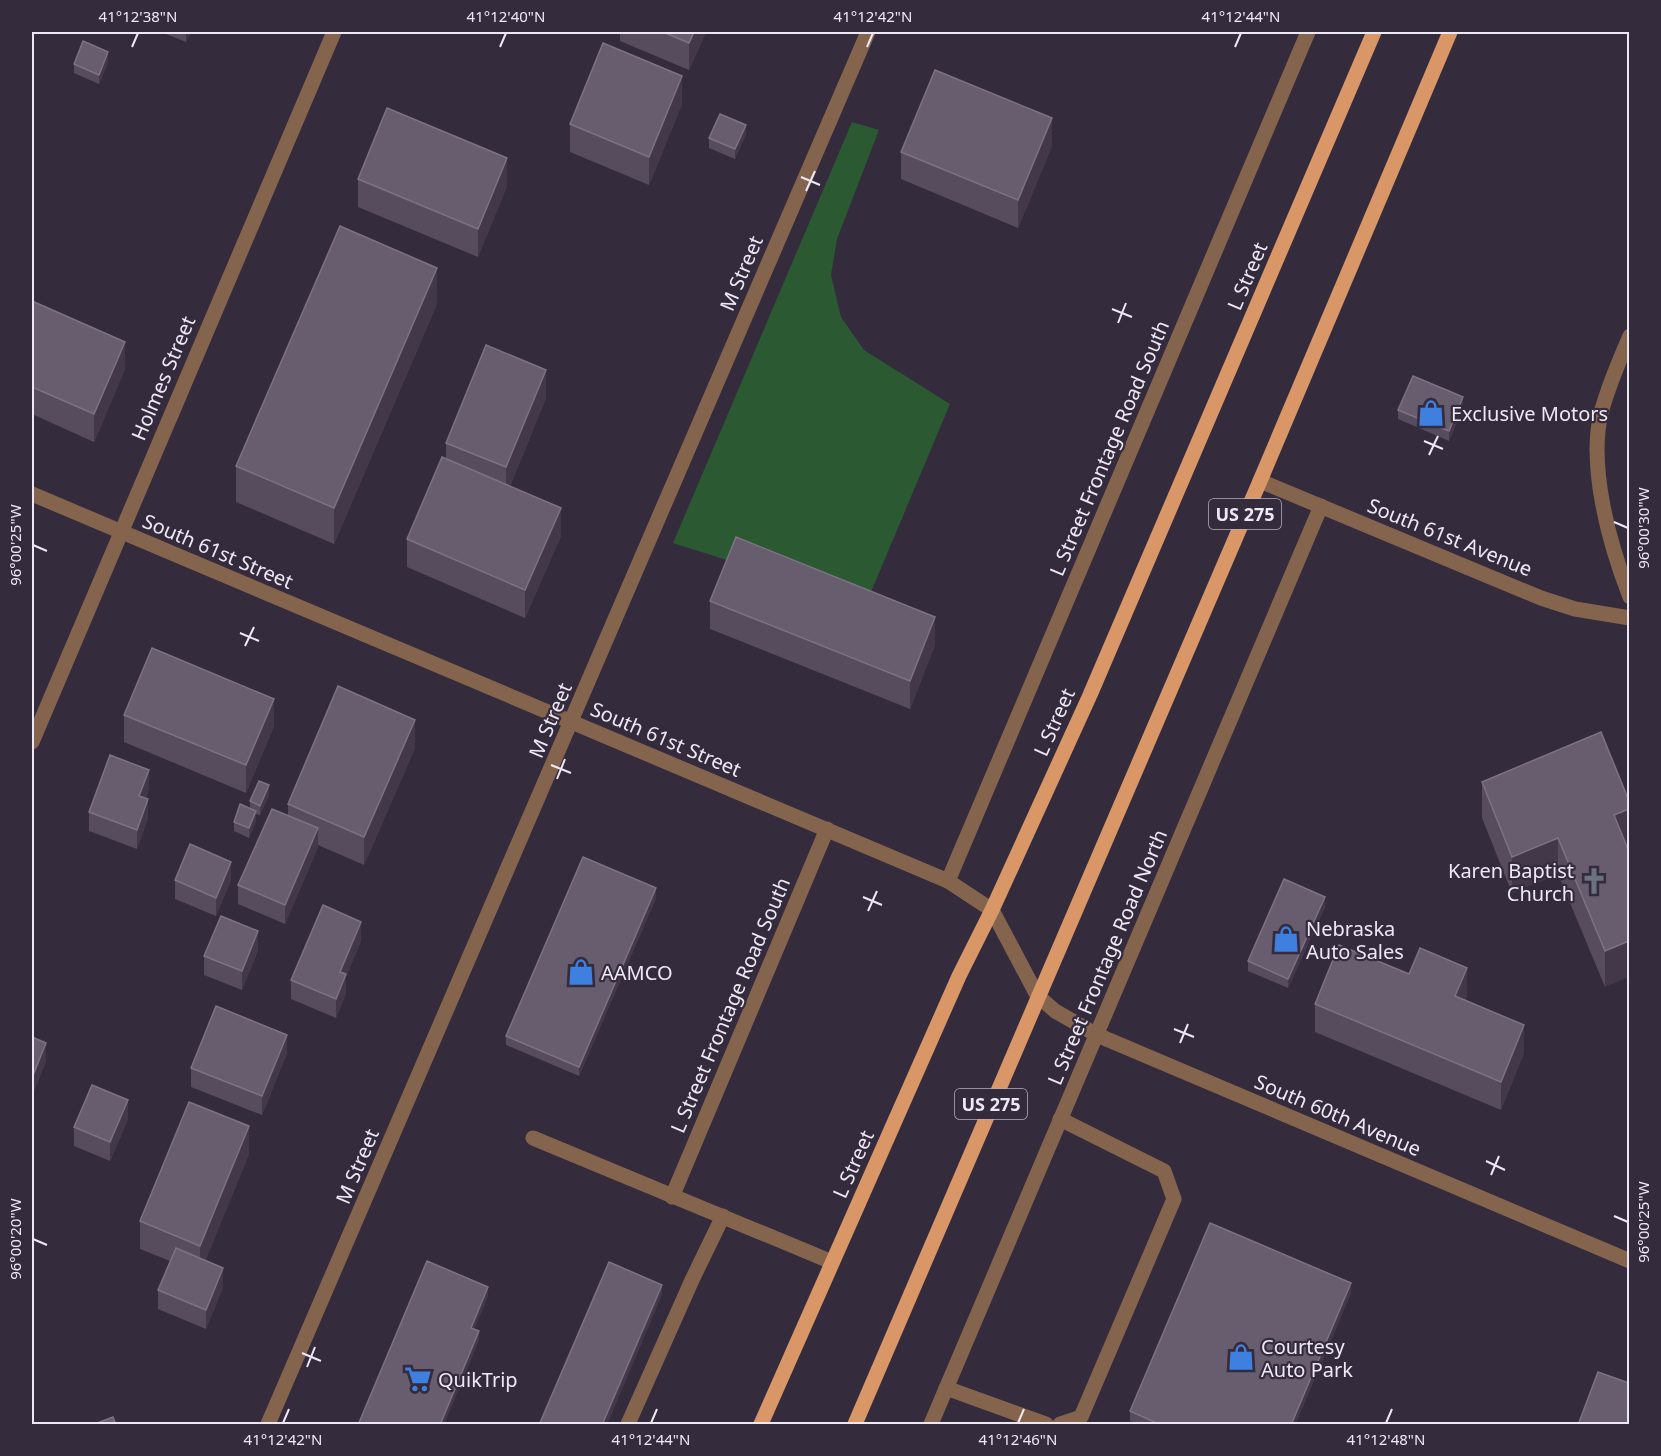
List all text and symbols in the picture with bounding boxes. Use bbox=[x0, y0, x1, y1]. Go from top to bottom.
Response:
text: 41°12'38"N bbox=[99, 6, 177, 26]
text: 41°12'40"N bbox=[467, 6, 545, 26]
text: 41°12'42"N bbox=[834, 6, 912, 26]
text: 41°12'44"N bbox=[1202, 6, 1280, 26]
street label: M Street bbox=[713, 231, 769, 315]
street label: L Street bbox=[1221, 238, 1273, 314]
street label: Holmes Street bbox=[125, 312, 201, 444]
street label: L Street Frontage Road South bbox=[1043, 316, 1175, 580]
shop icon: Exclusive Motors bbox=[1416, 398, 1446, 428]
place label: Exclusive Motors bbox=[1451, 400, 1608, 427]
text: 96°00'30"W bbox=[1633, 487, 1653, 569]
street label: South 61st Avenue bbox=[1364, 492, 1536, 582]
road number: US 275 bbox=[1209, 499, 1281, 529]
text: 96°00'25"W bbox=[5, 504, 25, 586]
street label: South 61st Street bbox=[139, 507, 297, 595]
street label: M Street bbox=[522, 678, 578, 762]
street label: L Street bbox=[1027, 684, 1081, 760]
street label: South 61st Street bbox=[587, 695, 745, 783]
street label: L Street Frontage Road North bbox=[1041, 825, 1173, 1089]
place label: Karen Baptist Church bbox=[1448, 857, 1574, 907]
church icon: Karen Baptist Church bbox=[1579, 866, 1609, 896]
street label: L Street Frontage Road South bbox=[664, 873, 796, 1137]
place label: Nebraska Auto Sales bbox=[1306, 915, 1404, 965]
shop icon: Nebraska Auto Sales bbox=[1271, 924, 1301, 954]
shop icon: AAMCO bbox=[566, 957, 596, 987]
place label: AAMCO bbox=[601, 959, 673, 986]
street label: South 60th Avenue bbox=[1251, 1068, 1425, 1162]
road number: US 275 bbox=[955, 1089, 1027, 1119]
street label: M Street bbox=[329, 1124, 385, 1208]
street label: L Street bbox=[826, 1126, 880, 1202]
text: 96°00'25"W bbox=[1633, 1181, 1653, 1263]
text: 96°00'20"W bbox=[5, 1198, 25, 1280]
place label: Courtesy Auto Park bbox=[1261, 1333, 1353, 1383]
shop icon: Courtesy Auto Park bbox=[1226, 1342, 1256, 1372]
supermarket icon: QuikTrip bbox=[403, 1364, 433, 1394]
place label: QuikTrip bbox=[438, 1366, 518, 1393]
text: 41°12'42"N bbox=[244, 1429, 322, 1449]
text: 41°12'44"N bbox=[612, 1429, 690, 1449]
text: 41°12'46"N bbox=[979, 1429, 1057, 1449]
text: 41°12'48"N bbox=[1347, 1429, 1425, 1449]

